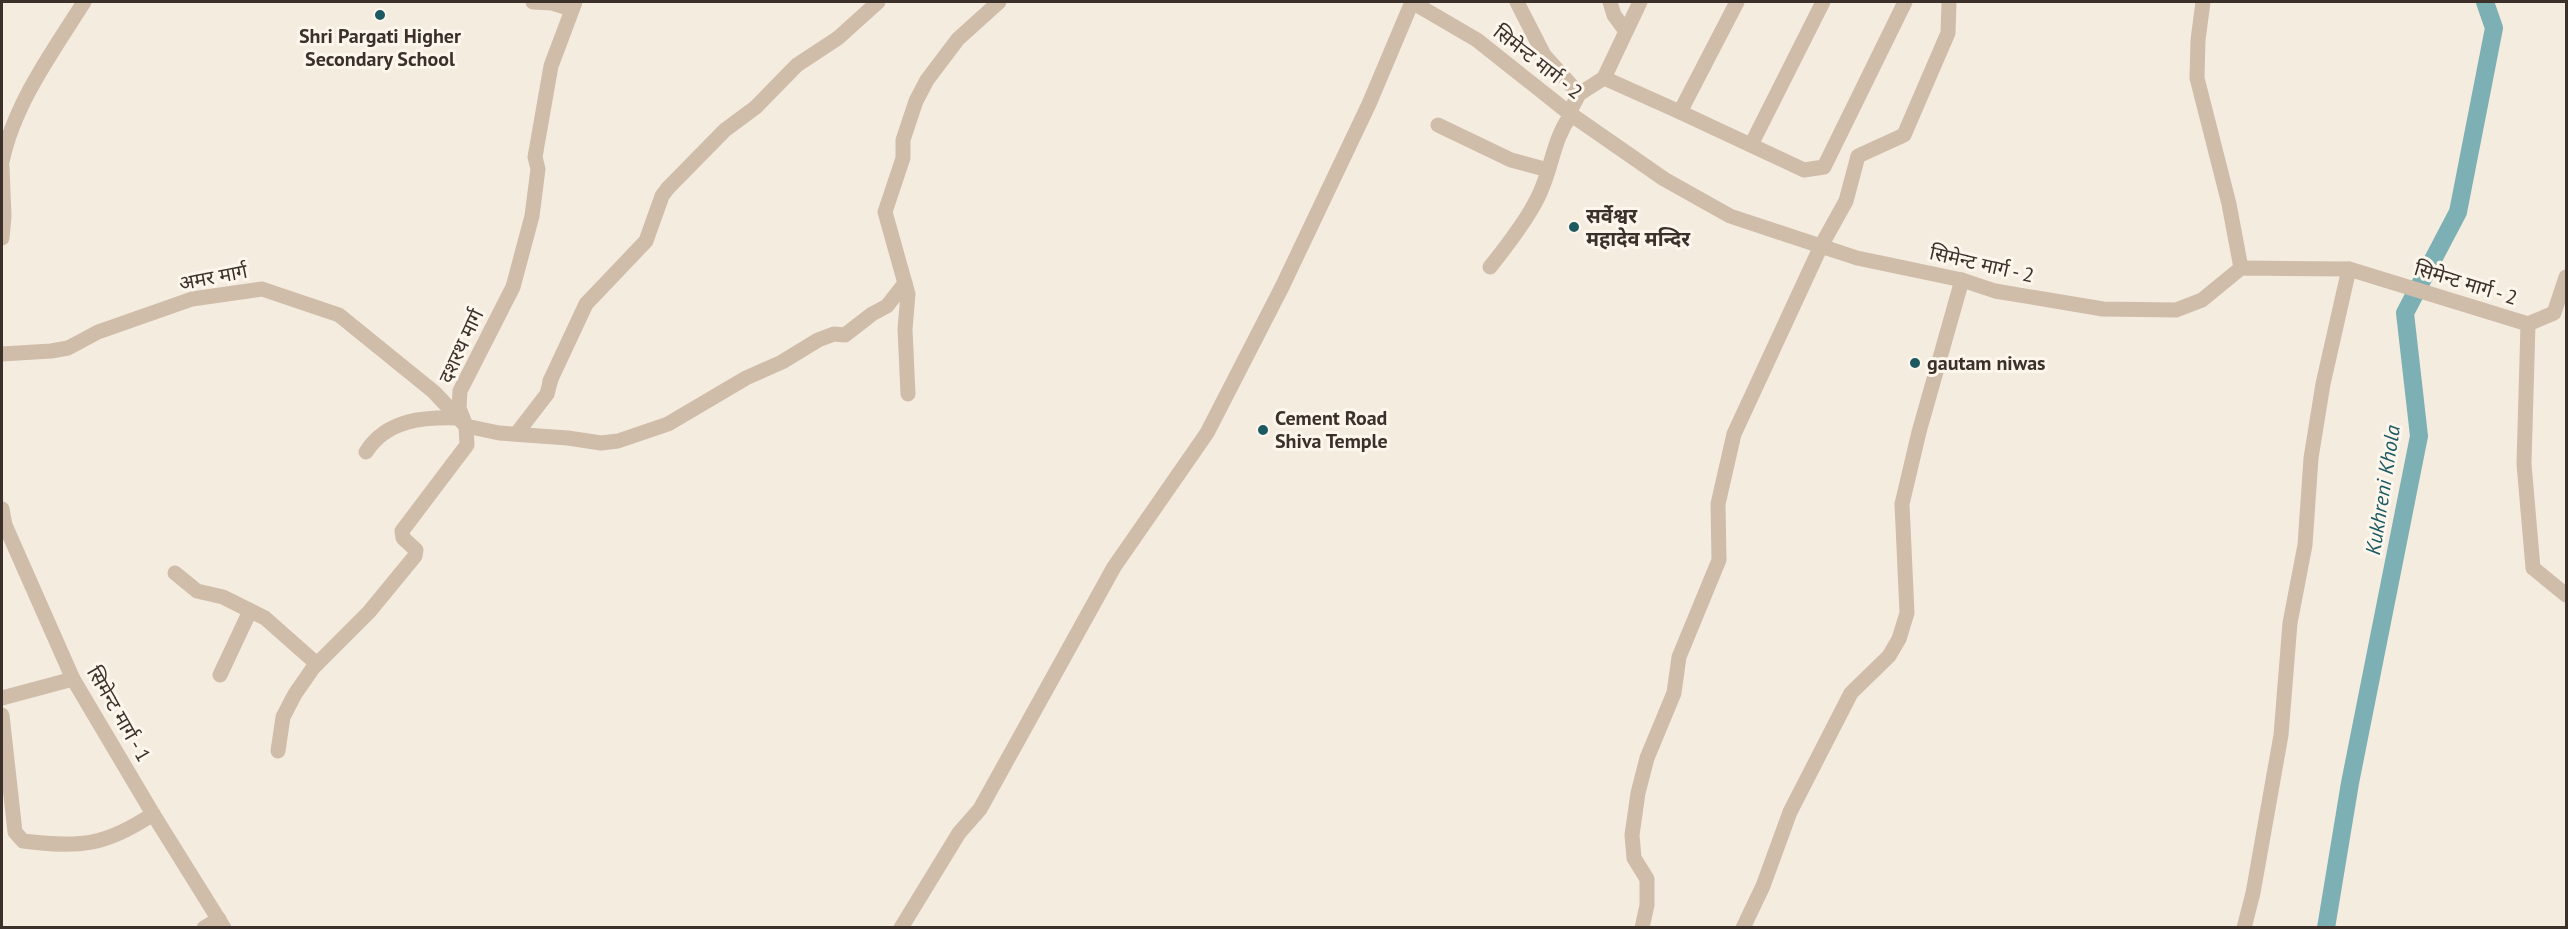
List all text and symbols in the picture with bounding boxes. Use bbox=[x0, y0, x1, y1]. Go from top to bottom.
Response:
marker: Shri Pargati Higher Secondary School bbox=[373, 8, 387, 22]
street label: सिमेन्ट मार्ग - 2 bbox=[1488, 19, 1588, 105]
place label: Shri Pargati Higher Secondary School bbox=[299, 23, 461, 72]
place label: सर्वेश्वर महादेव मन्दिर bbox=[1586, 203, 1691, 252]
marker: सर्वेश्वर महादेव मन्दिर bbox=[1567, 220, 1581, 234]
street label: सिमेन्ट मार्ग - 2 bbox=[1927, 239, 2037, 289]
street label: सिमेन्ट मार्ग - 2 bbox=[2411, 255, 2521, 311]
street label: अमर मार्ग bbox=[177, 257, 250, 296]
street label: दशरथ मार्ग bbox=[433, 304, 490, 387]
place label: gautam niwas bbox=[1927, 350, 2046, 376]
marker: gautam niwas bbox=[1908, 356, 1922, 370]
place label: Cement Road Shiva Temple bbox=[1275, 405, 1388, 454]
water label: Kukhreni Khola bbox=[2359, 422, 2406, 557]
marker: Cement Road Shiva Temple bbox=[1256, 423, 1270, 437]
street label: सिमेन्ट मार्ग - 1 bbox=[81, 661, 157, 767]

